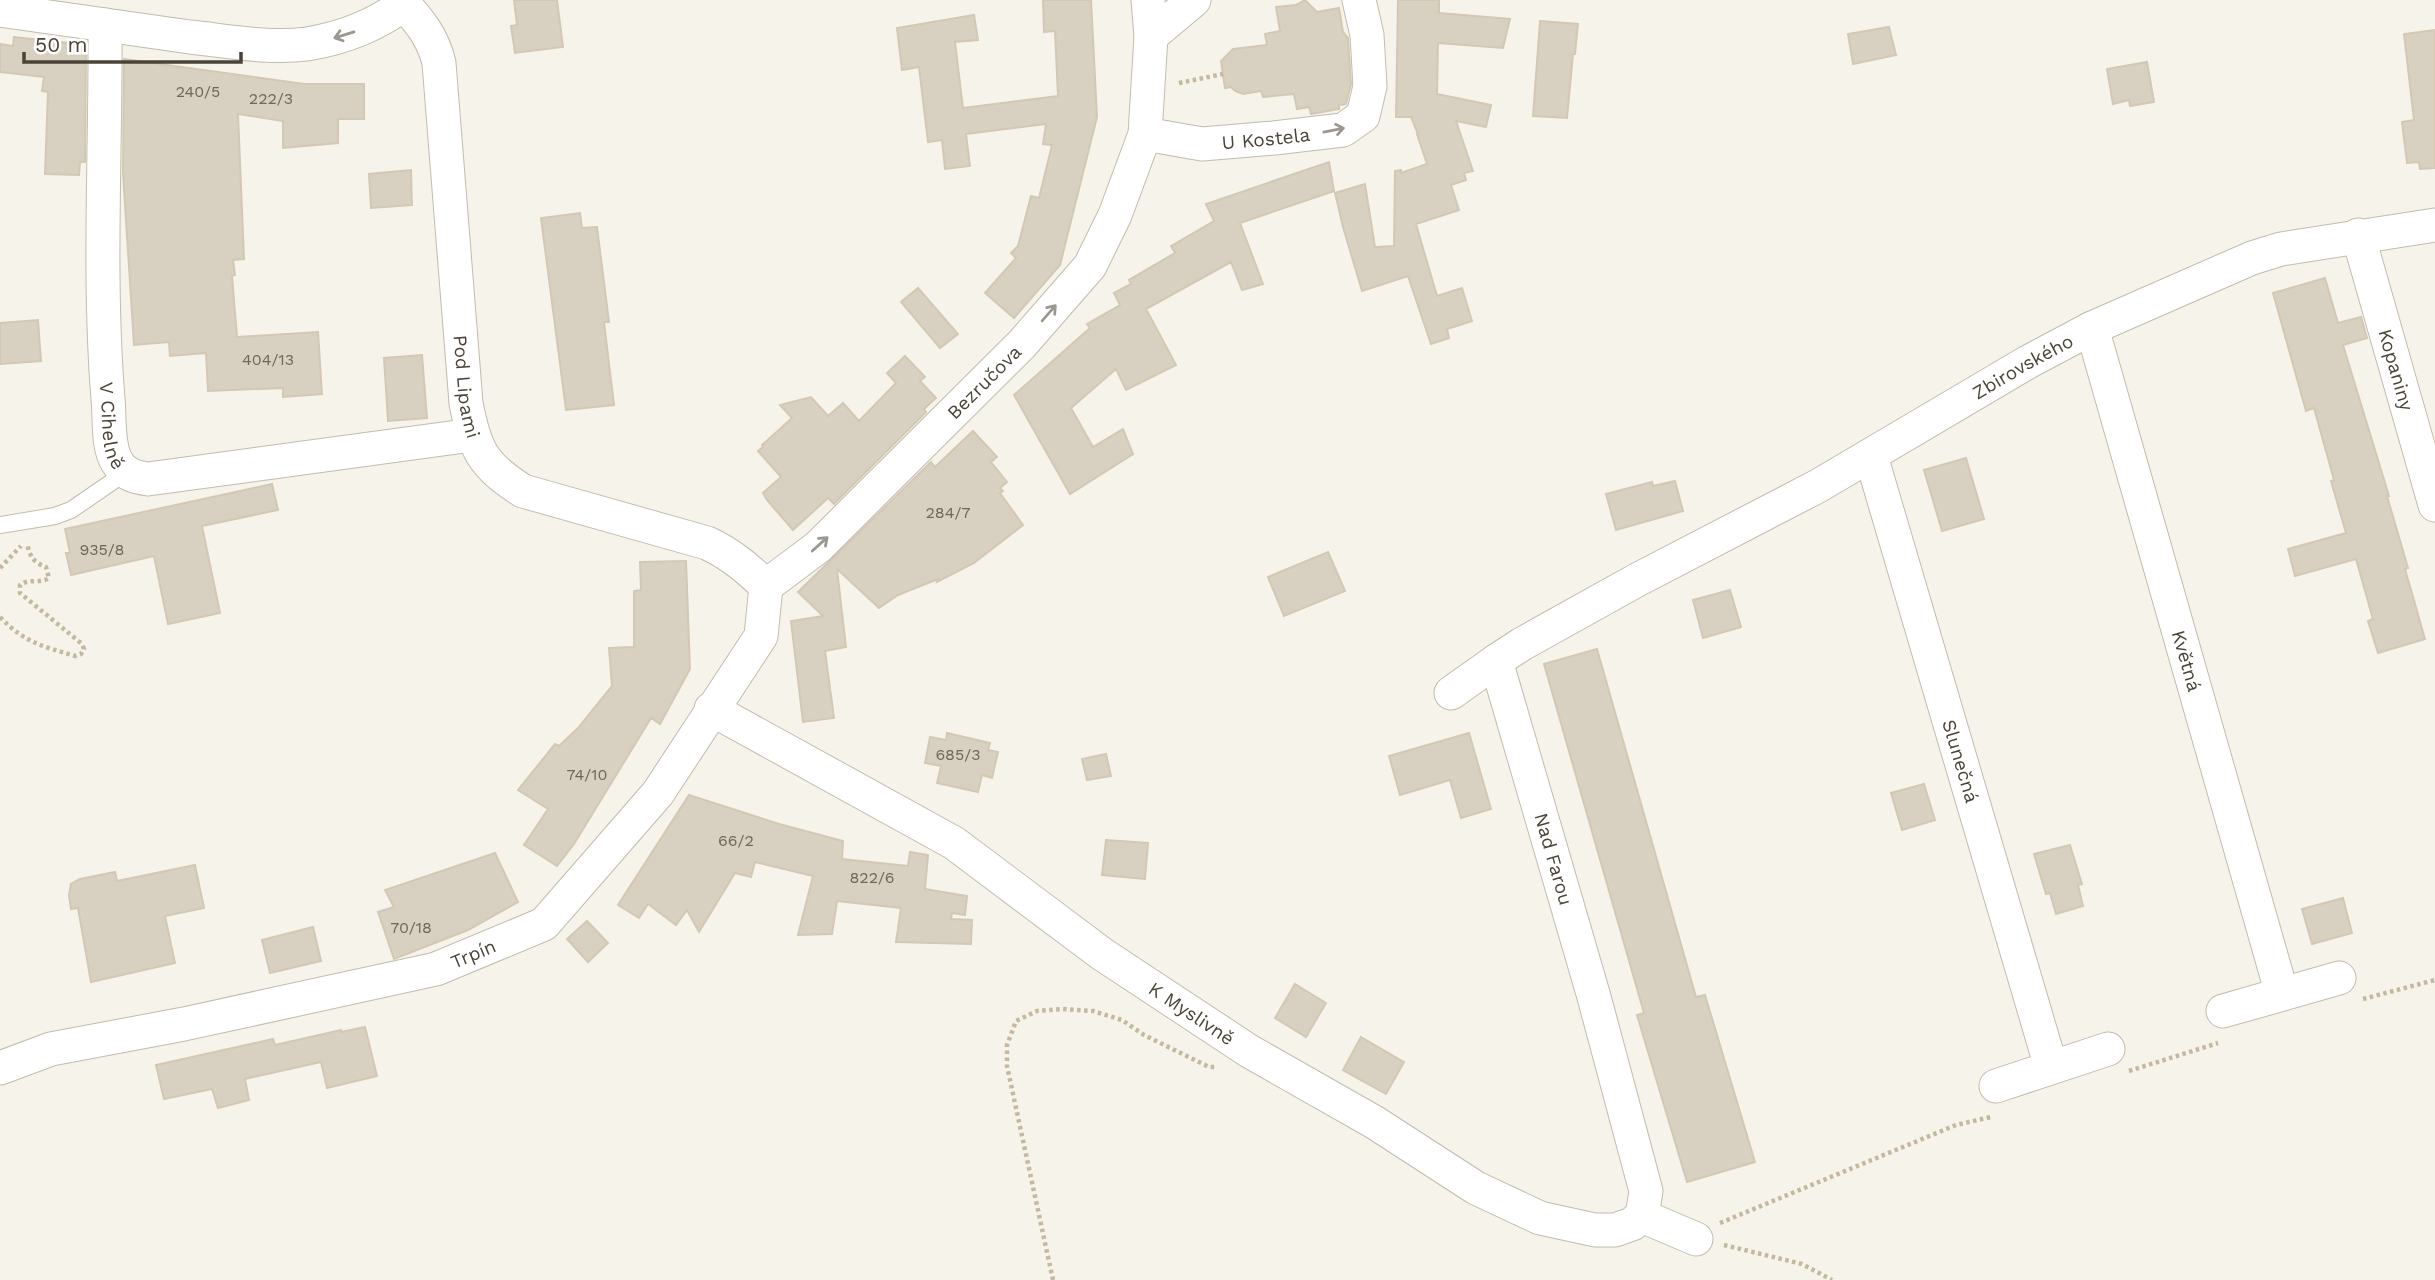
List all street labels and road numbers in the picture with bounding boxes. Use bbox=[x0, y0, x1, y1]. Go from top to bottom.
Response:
street label: U Kostela bbox=[1221, 123, 1312, 154]
street label: Kopaniny bbox=[2373, 326, 2419, 413]
street label: Zbirovského bbox=[1968, 329, 2077, 404]
street label: Pod Lipami bbox=[449, 334, 485, 441]
street label: Bezručova bbox=[942, 340, 1026, 424]
street label: V Cihelně bbox=[95, 381, 130, 474]
street label: Květná bbox=[2167, 628, 2206, 694]
street label: Slunečná bbox=[1937, 717, 1984, 806]
street label: Nad Farou bbox=[1529, 810, 1578, 908]
street label: Trpín bbox=[447, 934, 499, 974]
street label: K Myslivně bbox=[1144, 977, 1239, 1050]

